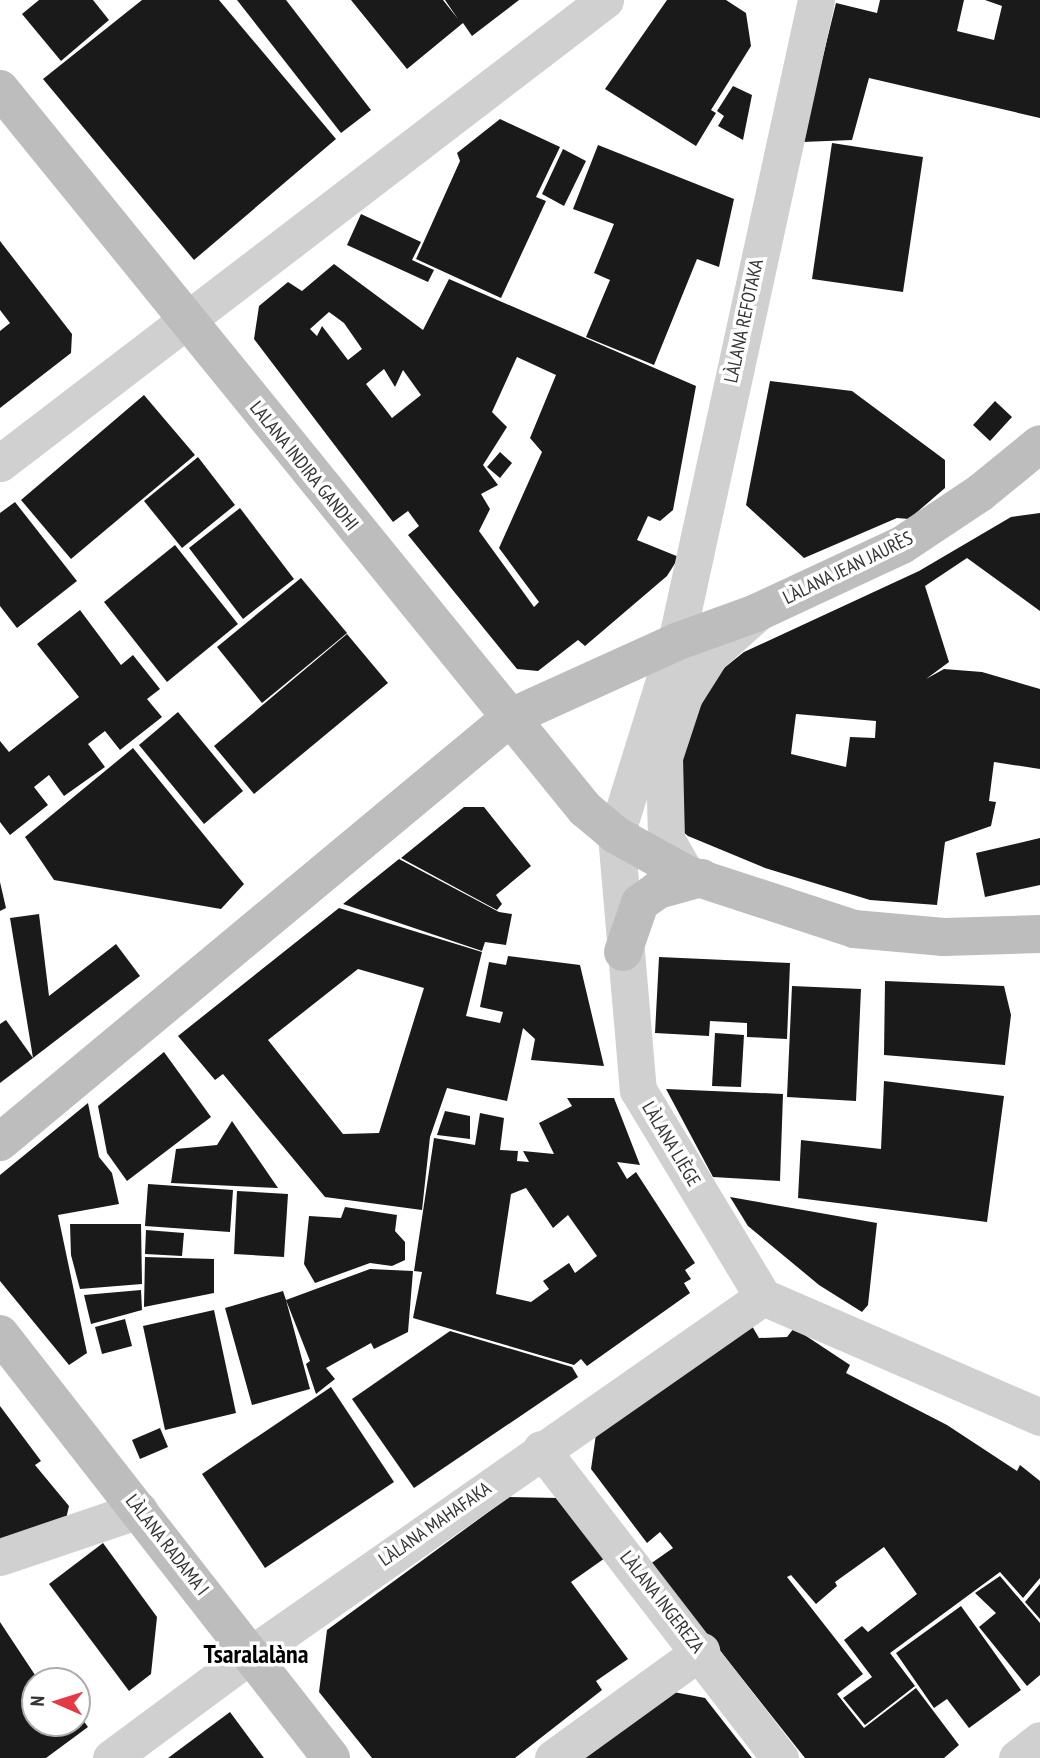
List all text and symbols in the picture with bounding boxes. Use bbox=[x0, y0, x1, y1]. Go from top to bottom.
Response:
street label: LÀLANA REFOTAKA bbox=[720, 257, 768, 385]
street label: LALANA INDIRA GANDHI bbox=[244, 396, 364, 536]
street label: LÀLANA JEAN JAURÈS bbox=[779, 527, 917, 609]
street label: LÀLANA LIÈGE bbox=[637, 1097, 705, 1191]
street label: LÀLANA MAHAFAKA bbox=[374, 1477, 496, 1571]
street label: LÀLANA RADAMA I bbox=[120, 1490, 214, 1600]
street label: LÀLANA INGEREZA bbox=[615, 1546, 709, 1658]
district label: Tsaralalàna bbox=[204, 1638, 308, 1670]
north arrow bbox=[21, 1667, 91, 1737]
text: N bbox=[25, 1695, 49, 1707]

